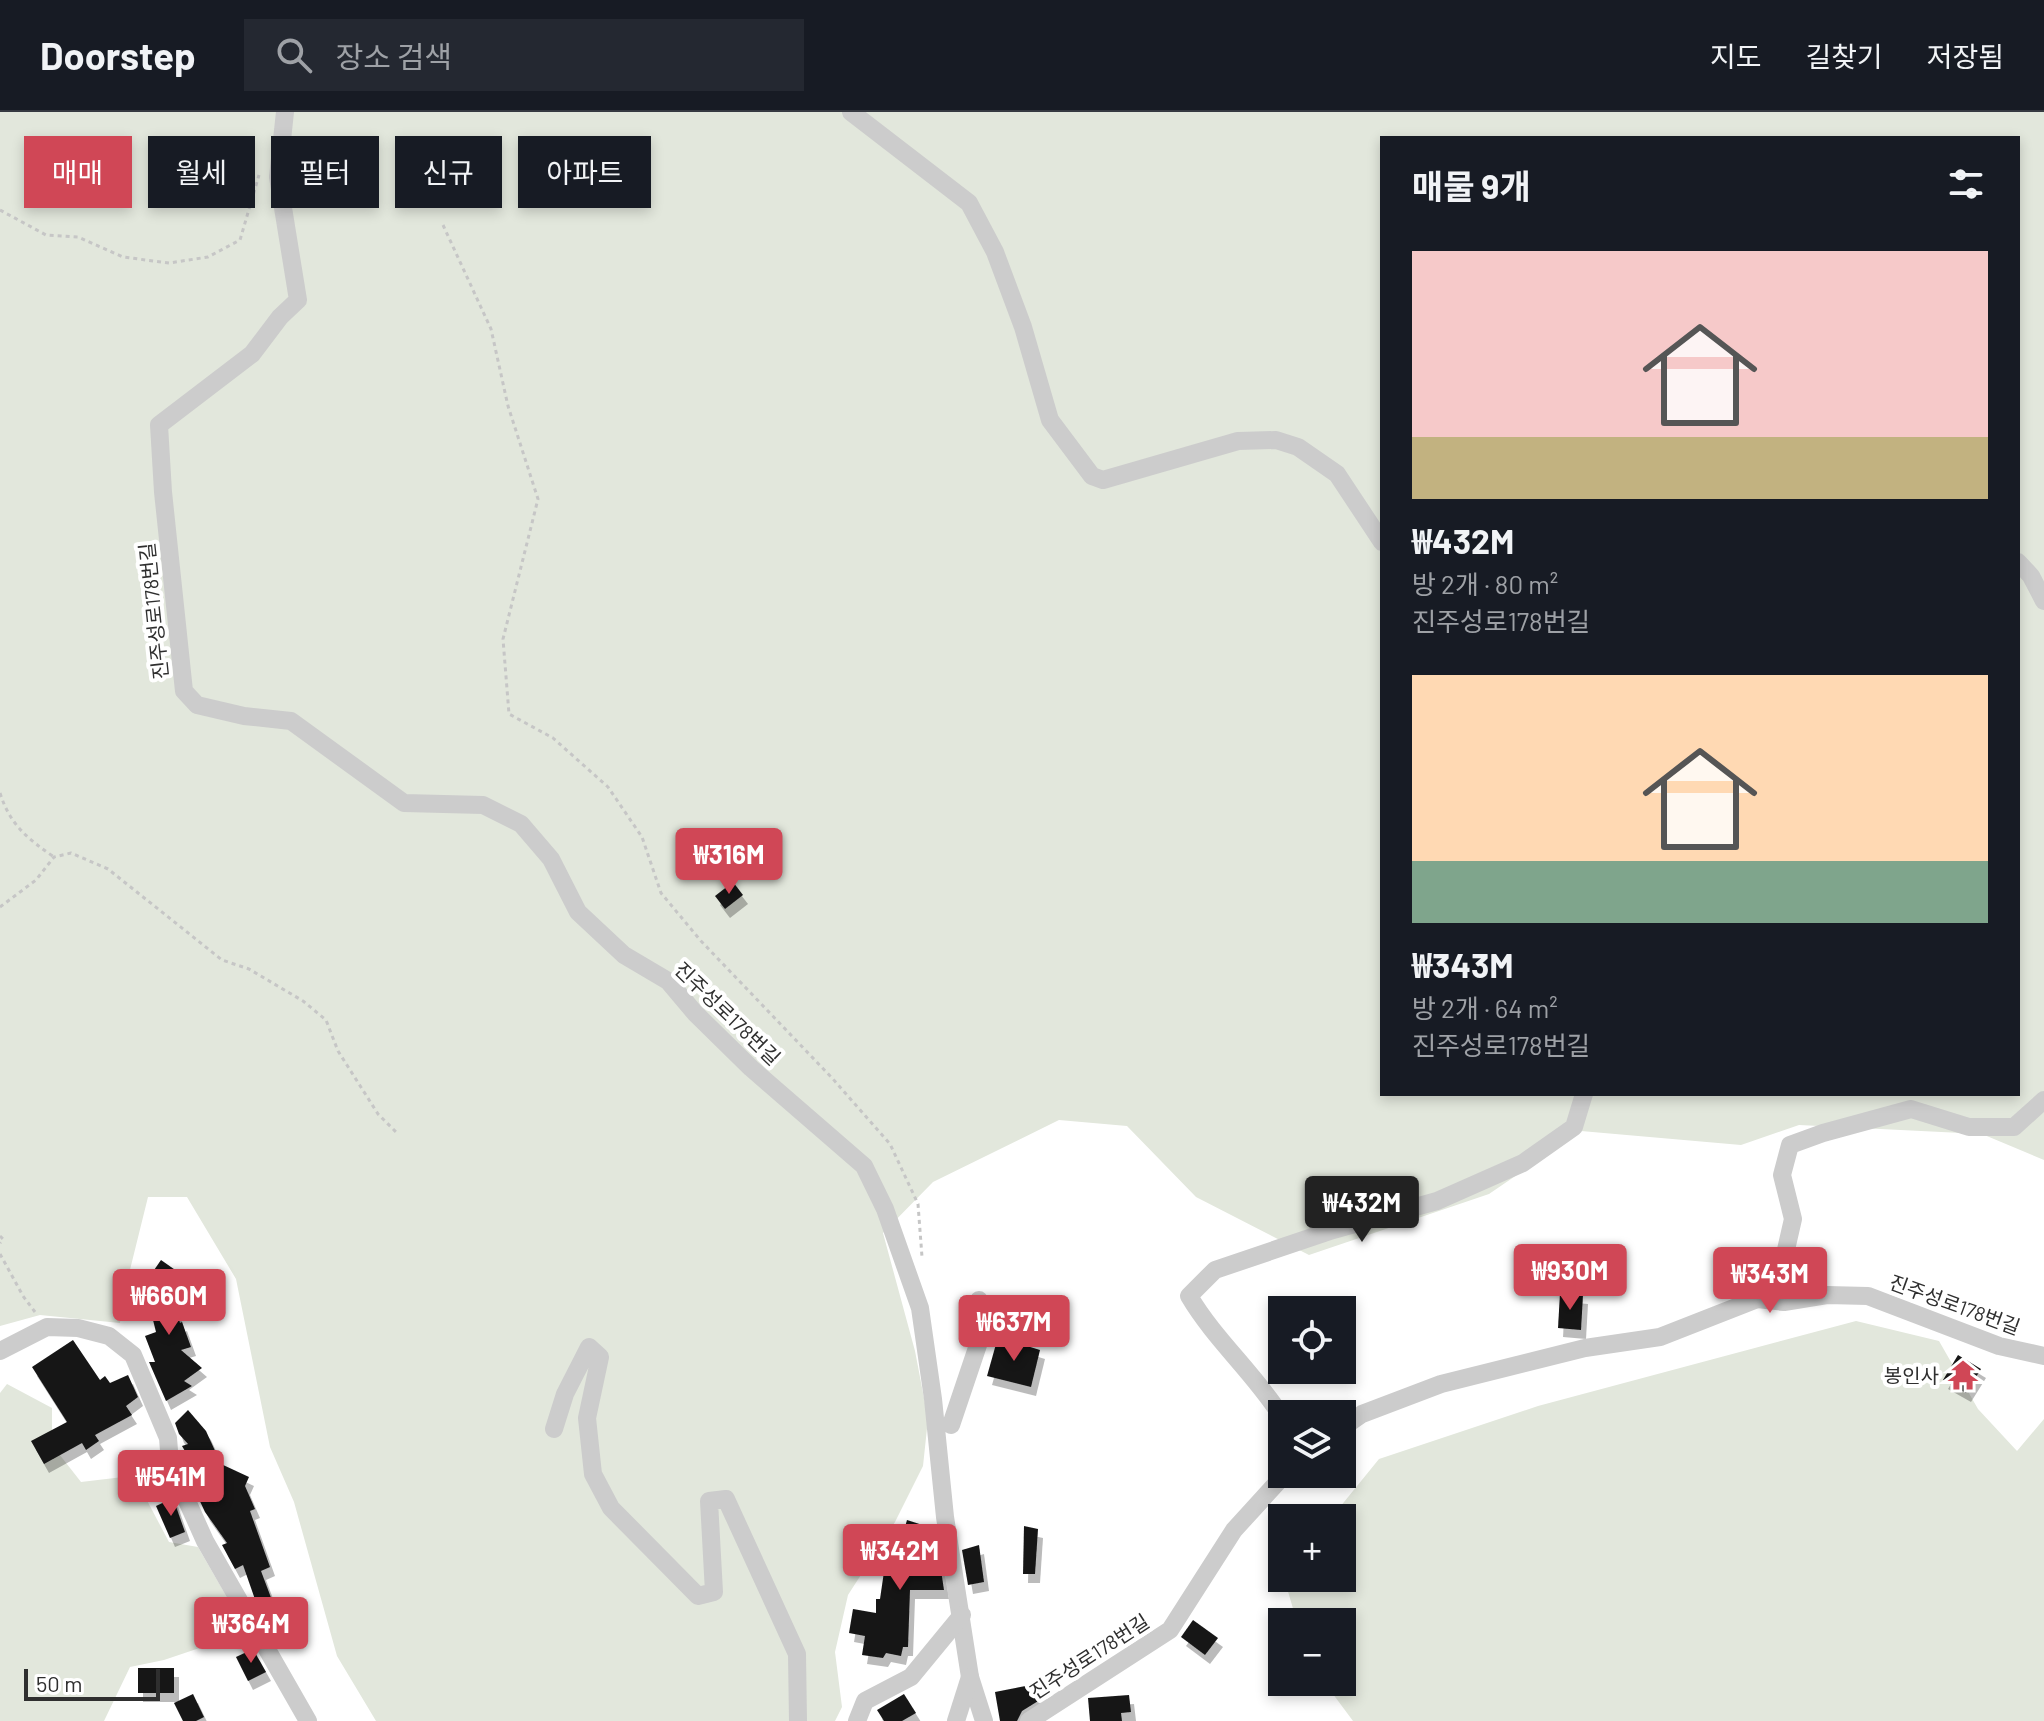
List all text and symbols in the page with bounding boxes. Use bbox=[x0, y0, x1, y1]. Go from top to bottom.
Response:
search box bbox=[244, 19, 804, 91]
text: Doorstep bbox=[40, 32, 196, 78]
icon: search bbox=[272, 33, 316, 77]
text: 장소 검색 bbox=[336, 38, 452, 74]
text: 지도 bbox=[1710, 39, 1761, 73]
text: 길찾기 bbox=[1805, 39, 1883, 73]
text: 저장됨 bbox=[1927, 39, 2004, 73]
chip: 매매 bbox=[24, 136, 132, 208]
chip: 월세 bbox=[148, 136, 255, 208]
chip: 필터 bbox=[271, 136, 379, 208]
chip: 신규 bbox=[395, 136, 502, 208]
chip: 아파트 bbox=[518, 136, 651, 208]
icon: filters bbox=[1944, 162, 1988, 206]
text: 매물 9개 bbox=[1412, 165, 1531, 206]
icon: home bbox=[1628, 303, 1772, 447]
text: ₩432M bbox=[1412, 520, 1514, 561]
street label: 진주성로178번길 bbox=[134, 541, 172, 681]
text: 방 2개 · 80 m² bbox=[1412, 568, 1558, 599]
text: 진주성로178번길 bbox=[1412, 605, 1590, 636]
icon: home bbox=[1628, 727, 1772, 871]
pin: ₩316M bbox=[673, 828, 785, 896]
text: ₩316M bbox=[693, 838, 765, 869]
text: ₩343M bbox=[1412, 944, 1514, 985]
street label: 진주성로178번길 bbox=[670, 957, 786, 1069]
text: 방 2개 · 64 m² bbox=[1412, 992, 1558, 1023]
text: 진주성로178번길 bbox=[1412, 1029, 1590, 1060]
pin: ₩432M bbox=[1306, 1176, 1418, 1244]
text: ₩432M bbox=[1323, 1186, 1401, 1217]
pin: ₩930M bbox=[1514, 1244, 1626, 1312]
pin: ₩343M bbox=[1714, 1247, 1826, 1315]
text: ₩930M bbox=[1532, 1254, 1608, 1285]
text: ₩343M bbox=[1731, 1257, 1809, 1288]
pin: ₩660M bbox=[113, 1269, 225, 1337]
street label: 진주성로178번길 bbox=[1886, 1269, 2024, 1339]
text: ₩660M bbox=[131, 1279, 207, 1310]
pin: ₩637M bbox=[958, 1295, 1070, 1363]
map controls bbox=[1268, 1296, 1356, 1696]
button: locate bbox=[1268, 1296, 1356, 1384]
text: ₩637M bbox=[977, 1305, 1051, 1336]
temple icon: 봉인사 bbox=[1946, 1358, 1980, 1392]
place label: 봉인사 bbox=[1884, 1363, 1939, 1387]
button: layers bbox=[1268, 1400, 1356, 1488]
pin: ₩541M bbox=[115, 1450, 227, 1518]
text: ₩541M bbox=[136, 1460, 206, 1491]
button: + bbox=[1268, 1504, 1356, 1592]
pin: ₩342M bbox=[844, 1524, 956, 1592]
text: ₩342M bbox=[861, 1534, 939, 1565]
pin: ₩364M bbox=[195, 1597, 307, 1665]
text: ₩364M bbox=[212, 1607, 290, 1638]
button: − bbox=[1268, 1608, 1356, 1696]
street label: 진주성로178번길 bbox=[1025, 1609, 1153, 1703]
scale bar bbox=[24, 1665, 160, 1701]
text: 50 m bbox=[36, 1670, 82, 1696]

